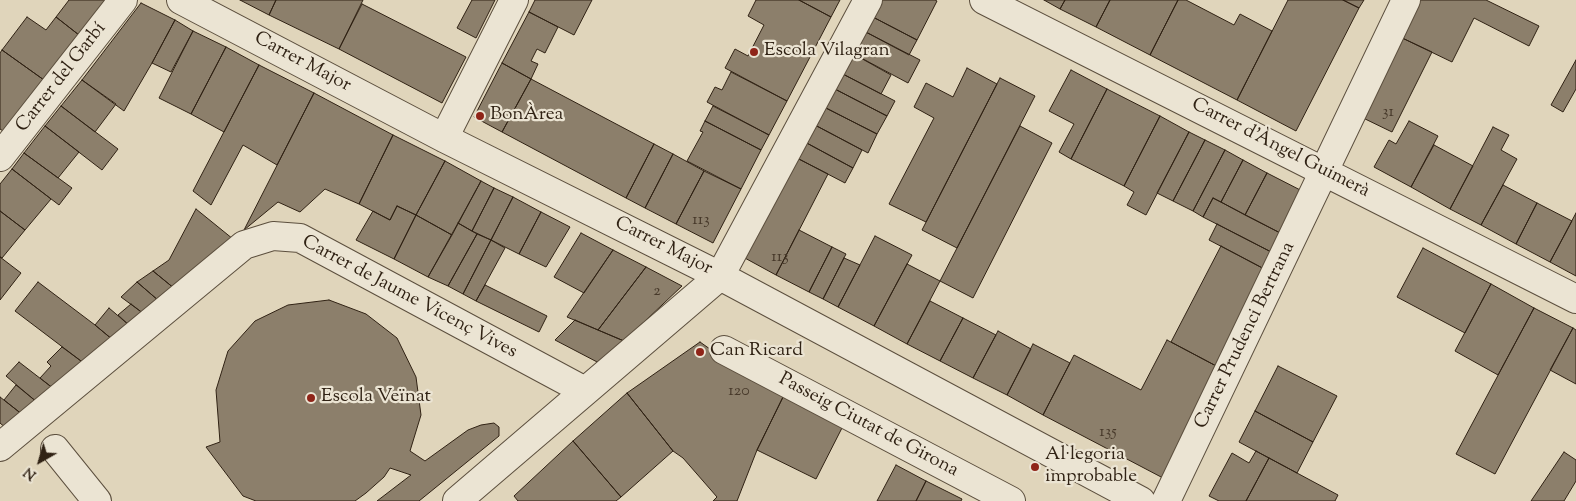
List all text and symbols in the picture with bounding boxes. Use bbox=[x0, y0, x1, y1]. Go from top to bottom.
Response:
street label: Carrer del Garbí bbox=[12, 18, 112, 138]
street label: Carrer Major bbox=[250, 28, 354, 98]
place label: Escola Vilagran bbox=[764, 41, 890, 63]
marker: Escola Vilagran bbox=[748, 46, 760, 58]
street label: Carrer d'Àngel Guimerà bbox=[1187, 94, 1373, 204]
house number: 31 bbox=[1382, 103, 1394, 123]
place label: BonÀrea bbox=[490, 105, 563, 127]
marker: BonÀrea bbox=[474, 110, 486, 122]
house number: 113 bbox=[692, 211, 710, 231]
street label: Carrer Major bbox=[610, 213, 716, 281]
street label: Carrer de Jaume Vicenç Vives bbox=[297, 231, 521, 365]
street label: Carrer Prudenci Bertrana bbox=[1191, 239, 1301, 433]
house number: 113 bbox=[771, 248, 789, 268]
house number: 2 bbox=[653, 282, 661, 302]
place label: Can Ricard bbox=[710, 341, 803, 363]
marker: Can Ricard bbox=[694, 346, 706, 358]
street label: Passeig Ciutat de Girona bbox=[774, 369, 962, 483]
house number: 120 bbox=[728, 382, 750, 402]
place label: Escola Veïnat bbox=[321, 387, 431, 409]
marker: Escola Veïnat bbox=[305, 392, 317, 404]
house number: 135 bbox=[1099, 423, 1117, 443]
north arrow bbox=[15, 436, 65, 486]
place label: Al·legoria improbable bbox=[1045, 445, 1137, 489]
text: N bbox=[20, 461, 41, 484]
marker: Al·legoria improbable bbox=[1029, 461, 1041, 473]

